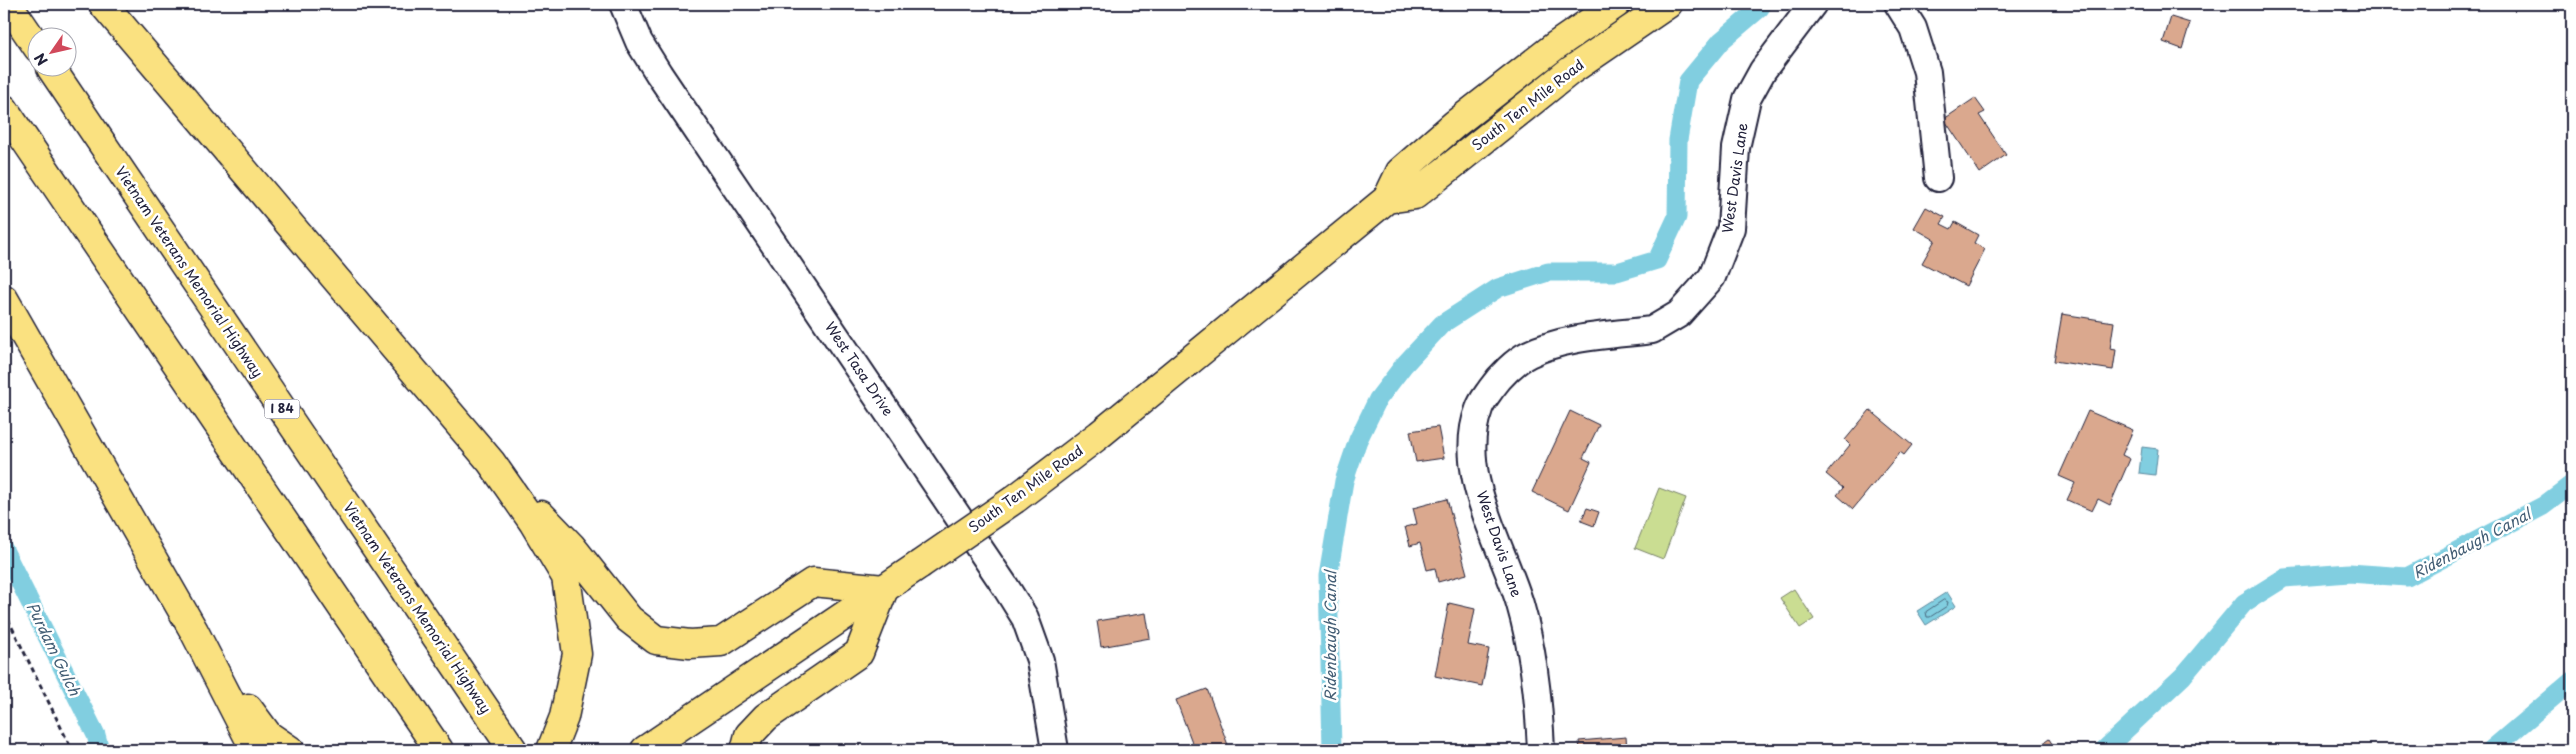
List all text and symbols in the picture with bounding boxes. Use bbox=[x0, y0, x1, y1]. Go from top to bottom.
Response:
north arrow bbox=[28, 28, 78, 78]
text: N bbox=[29, 49, 53, 70]
street label: South Ten Mile Road bbox=[1467, 54, 1588, 155]
street label: West Davis Lane bbox=[1716, 121, 1753, 235]
street label: Vietnam Veterans Memorial Highway bbox=[111, 162, 268, 382]
street label: West Tasa Drive bbox=[820, 317, 899, 420]
road number: I 84 bbox=[264, 399, 300, 418]
street label: South Ten Mile Road bbox=[964, 440, 1087, 537]
street label: West Davis Lane bbox=[1471, 488, 1528, 600]
street label: Vietnam Veterans Memorial Highway bbox=[339, 498, 496, 718]
water label: Ridenbaugh Canal bbox=[2408, 501, 2537, 584]
water label: Ridenbaugh Canal bbox=[1318, 568, 1341, 701]
water label: Purdam Gulch bbox=[22, 598, 87, 699]

